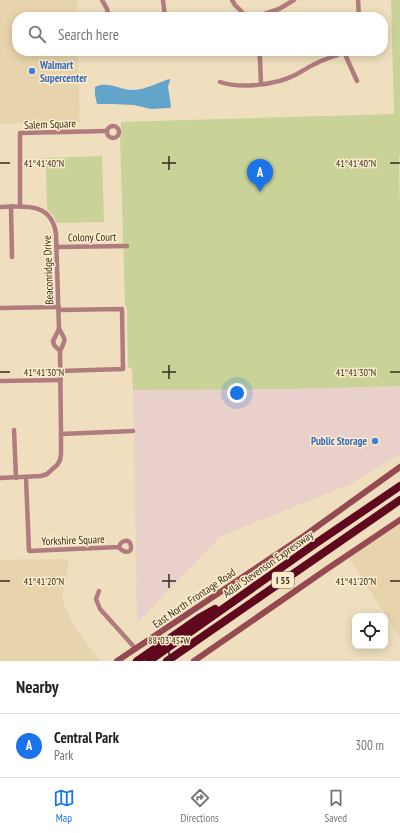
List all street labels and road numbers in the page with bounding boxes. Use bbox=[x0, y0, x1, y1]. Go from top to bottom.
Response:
street label: Salem Square bbox=[24, 116, 77, 132]
street label: Colony Court bbox=[68, 230, 116, 244]
street label: Beaconridge Drive bbox=[40, 235, 56, 305]
street label: Adlai Stevenson Expressway bbox=[220, 527, 317, 600]
street label: Yorkshire Square bbox=[41, 532, 105, 548]
street label: East North Frontage Road bbox=[150, 565, 238, 631]
road number: I 55 bbox=[272, 572, 294, 588]

